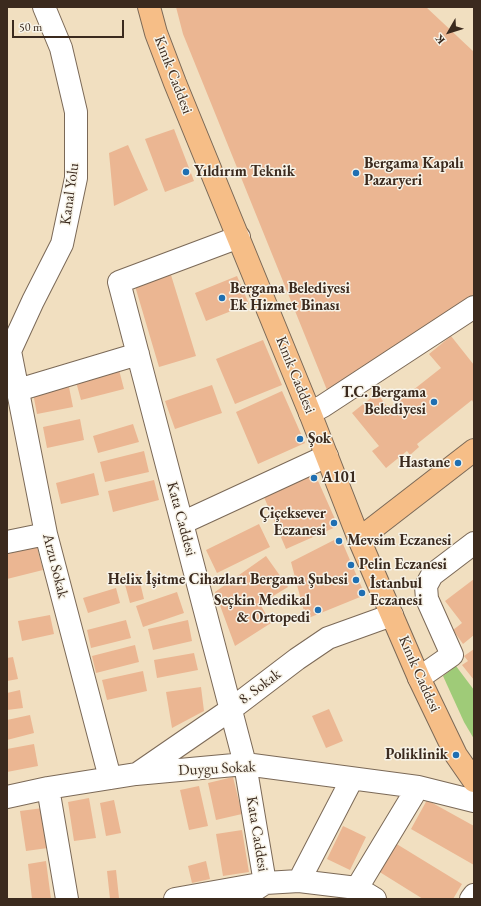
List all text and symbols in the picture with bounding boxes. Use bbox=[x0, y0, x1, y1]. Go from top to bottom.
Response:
scale bar bbox=[14, 12, 126, 38]
north arrow bbox=[429, 12, 469, 52]
text: 50 m bbox=[19, 19, 42, 35]
text: K bbox=[432, 32, 448, 47]
street label: Kınık Caddesi bbox=[150, 34, 196, 116]
place label: Bergama Kapalı Pazaryeri bbox=[364, 155, 464, 190]
street label: Kanal Yolu bbox=[57, 162, 83, 226]
place label: Yıldırım Teknik bbox=[194, 163, 295, 181]
marker: Yıldırım Teknik bbox=[181, 167, 191, 177]
marker: Bergama Kapalı Pazaryeri bbox=[351, 168, 361, 178]
place label: Bergama Belediyesi Ek Hizmet Binası bbox=[230, 280, 350, 315]
marker: Bergama Belediyesi Ek Hizmet Binası bbox=[217, 293, 227, 303]
street label: Kınık Caddesi bbox=[271, 334, 319, 416]
place label: T.C. Bergama Belediyesi bbox=[342, 384, 426, 419]
marker: T.C. Bergama Belediyesi bbox=[429, 397, 439, 407]
place label: Şok bbox=[308, 430, 331, 448]
marker: Şok bbox=[295, 434, 305, 444]
place label: Hastane bbox=[399, 454, 450, 472]
marker: Hastane bbox=[453, 458, 463, 468]
place label: A101 bbox=[322, 469, 357, 487]
marker: A101 bbox=[309, 473, 319, 483]
street label: Kata Caddesi bbox=[162, 480, 200, 558]
place label: Çiçeksever Eczanesi bbox=[259, 505, 326, 540]
marker: Çiçeksever Eczanesi bbox=[329, 518, 339, 528]
street label: Arzu Sokak bbox=[38, 532, 72, 600]
place label: Mevsim Eczanesi bbox=[347, 532, 451, 550]
marker: Mevsim Eczanesi bbox=[334, 536, 344, 546]
place label: Pelin Eczanesi bbox=[359, 556, 447, 574]
marker: Pelin Eczanesi bbox=[346, 560, 356, 570]
place label: Helix İşitme Cihazları Bergama Şubesi bbox=[108, 571, 348, 589]
marker: Helix İşitme Cihazları Bergama Şubesi bbox=[351, 575, 361, 585]
place label: İstanbul Eczanesi bbox=[370, 575, 422, 610]
marker: İstanbul Eczanesi bbox=[357, 588, 367, 598]
place label: Seçkin Medikal & Ortopedi bbox=[214, 592, 310, 627]
marker: Seçkin Medikal & Ortopedi bbox=[313, 605, 323, 615]
street label: Kınık Caddesi bbox=[394, 633, 444, 715]
street label: 8. Sokak bbox=[235, 665, 285, 709]
place label: Poliklinik bbox=[385, 746, 448, 764]
marker: Poliklinik bbox=[451, 750, 461, 760]
street label: Duygu Sokak bbox=[178, 758, 256, 780]
street label: Kata Caddesi bbox=[242, 795, 272, 873]

